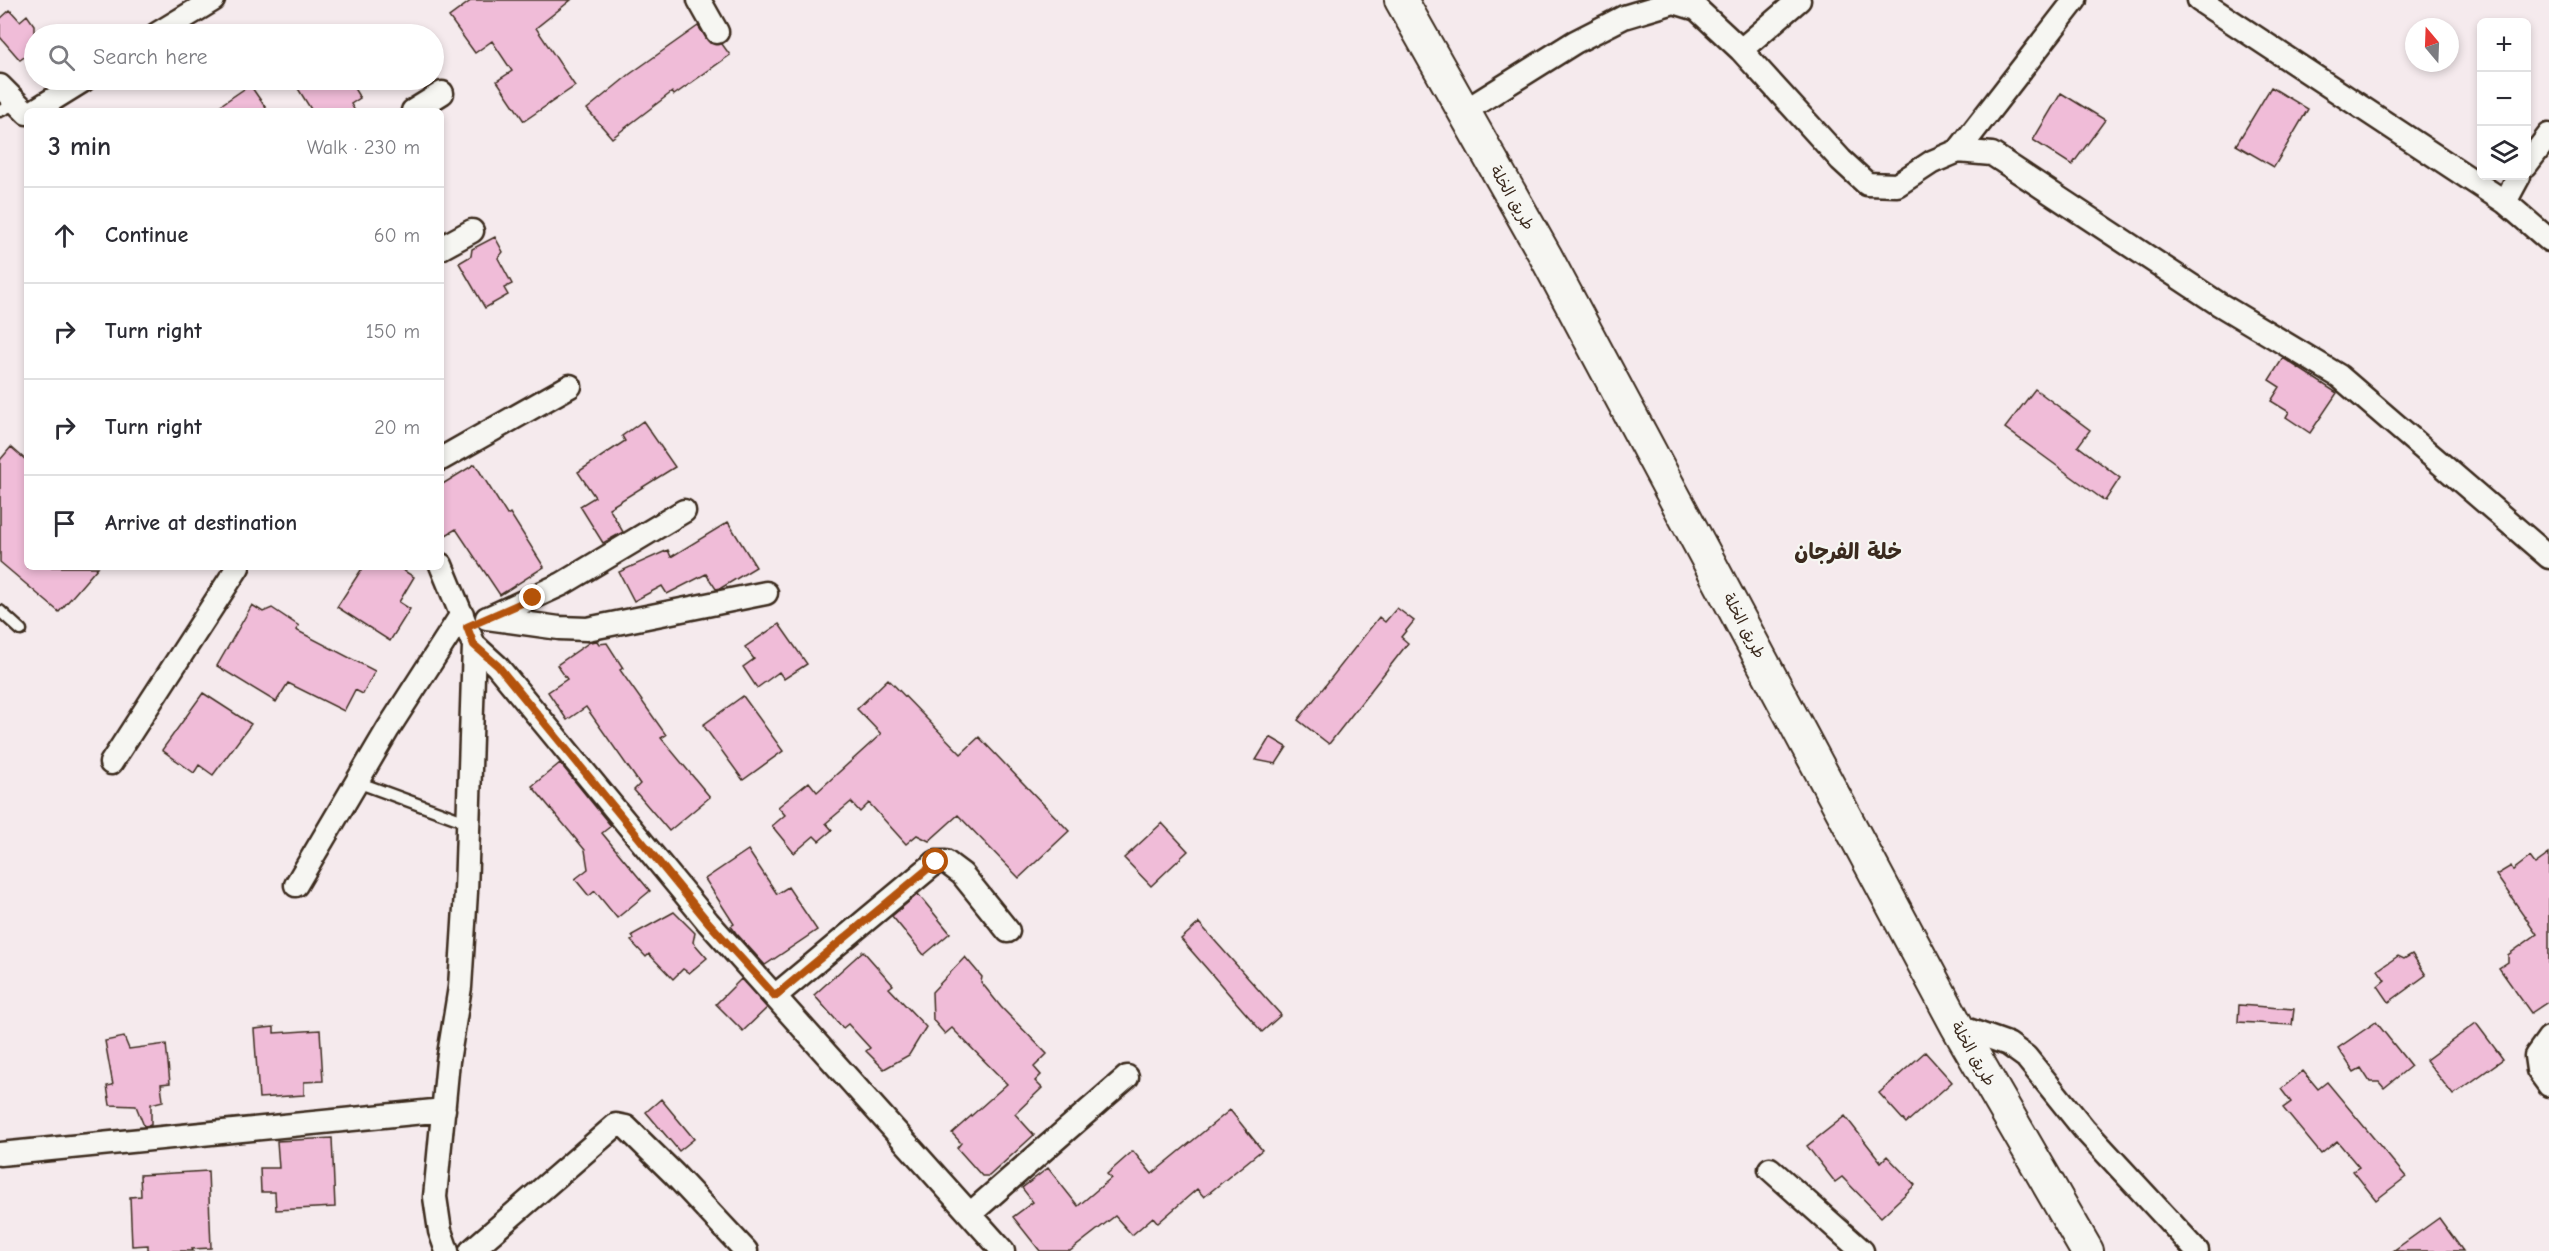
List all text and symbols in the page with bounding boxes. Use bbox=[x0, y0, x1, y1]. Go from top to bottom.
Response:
north arrow bbox=[2405, 18, 2459, 72]
map controls bbox=[2477, 18, 2531, 180]
button: + bbox=[2477, 18, 2531, 72]
search box bbox=[24, 24, 444, 90]
icon: search bbox=[45, 41, 78, 74]
text: Search here bbox=[93, 44, 208, 70]
button: − bbox=[2477, 72, 2531, 126]
button: layers bbox=[2477, 126, 2531, 180]
text: 3 min bbox=[48, 132, 111, 162]
text: Walk · 230 m bbox=[307, 136, 420, 159]
street label: طريق الخلة bbox=[1486, 163, 1538, 233]
icon: ahead bbox=[48, 219, 81, 252]
text: Continue bbox=[105, 222, 188, 248]
text: 60 m bbox=[374, 224, 420, 247]
icon: right bbox=[48, 315, 81, 348]
text: Turn right bbox=[105, 318, 202, 344]
text: 150 m bbox=[366, 320, 420, 343]
icon: right bbox=[48, 411, 81, 444]
text: Turn right bbox=[105, 414, 202, 440]
text: 20 m bbox=[374, 416, 420, 439]
icon: arrive bbox=[48, 507, 81, 540]
text: Arrive at destination bbox=[105, 510, 297, 536]
district label: خلة الفرجان bbox=[1794, 539, 1902, 565]
route end bbox=[519, 584, 545, 610]
street label: طريق الخلة bbox=[1719, 590, 1769, 662]
route start bbox=[922, 848, 948, 874]
street label: طريق الخلة bbox=[1947, 1019, 1999, 1089]

